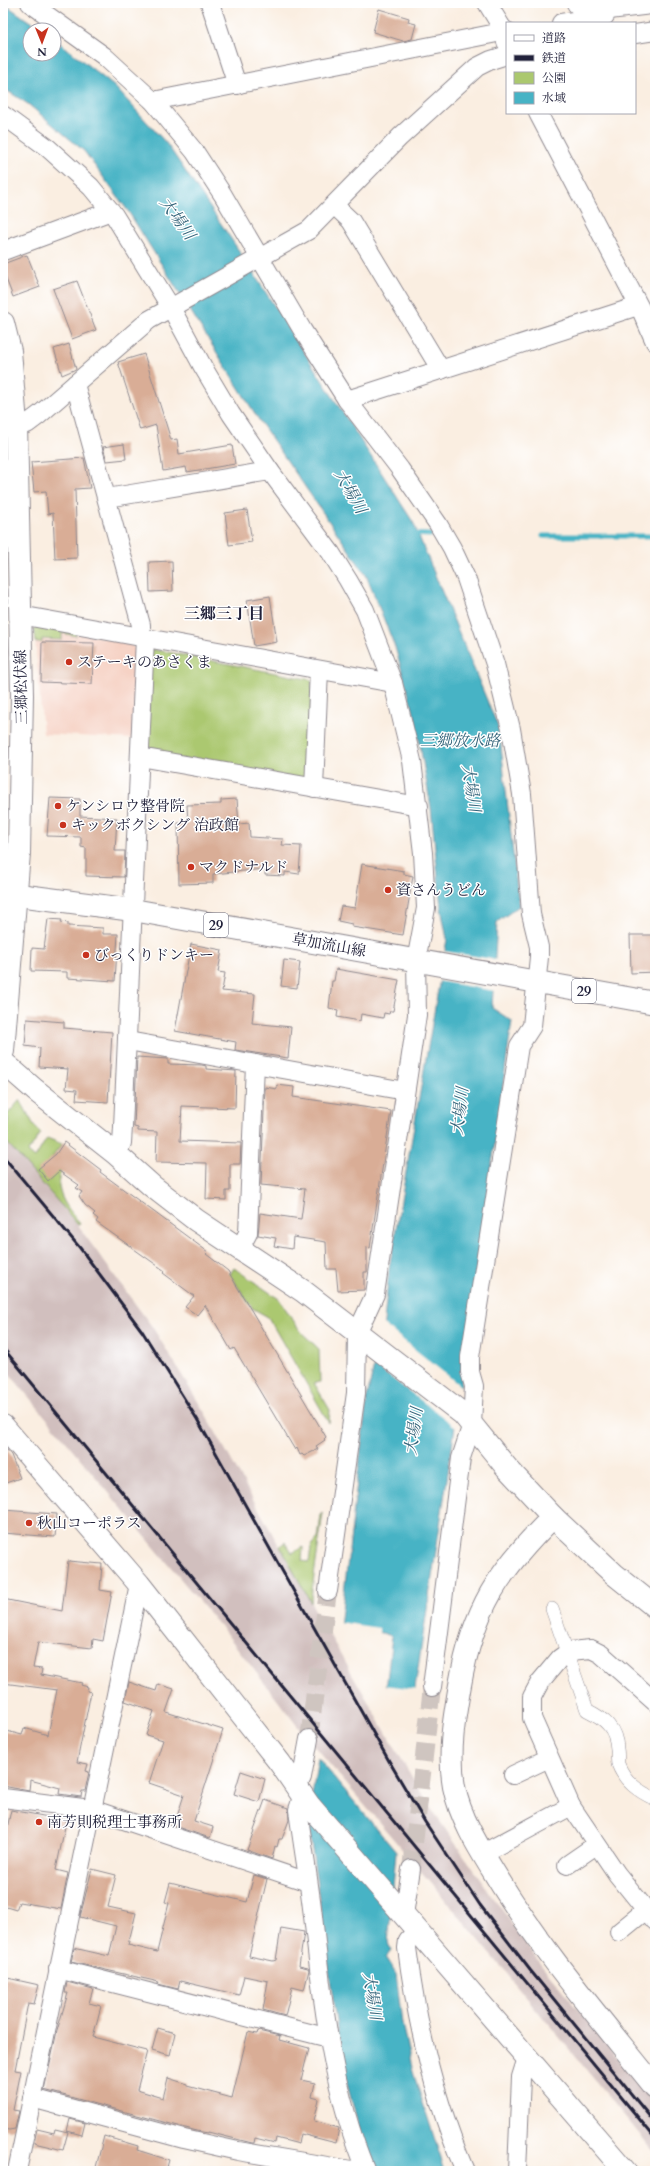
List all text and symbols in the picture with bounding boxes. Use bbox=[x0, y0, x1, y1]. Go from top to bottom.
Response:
north arrow bbox=[22, 22, 62, 62]
legend bbox=[506, 22, 636, 114]
text: 道路 bbox=[542, 30, 566, 46]
text: N bbox=[37, 44, 47, 59]
text: 鉄道 bbox=[541, 50, 566, 66]
text: 公園 bbox=[542, 70, 566, 86]
text: 水域 bbox=[542, 90, 566, 106]
water label: 大場川 bbox=[154, 193, 201, 246]
water label: 大場川 bbox=[329, 465, 373, 520]
district label: 三郷三丁目 bbox=[184, 603, 264, 625]
street label: 三郷松伏線 bbox=[10, 649, 32, 725]
place label: ステーキのあさくま bbox=[77, 652, 212, 672]
marker: ステーキのあさくま bbox=[64, 657, 74, 667]
water label: 三郷放水路 bbox=[420, 730, 501, 752]
water label: 大場川 bbox=[456, 763, 486, 816]
place label: ケンシロウ整骨院 bbox=[66, 796, 185, 816]
marker: ケンシロウ整骨院 bbox=[53, 801, 63, 811]
place label: キックボクシング 治政館 bbox=[71, 815, 239, 835]
marker: キックボクシング 治政館 bbox=[58, 820, 68, 830]
place label: マクドナルド bbox=[199, 857, 288, 877]
marker: マクドナルド bbox=[186, 862, 196, 872]
place label: 資さんうどん bbox=[396, 880, 486, 900]
marker: 資さんうどん bbox=[383, 885, 393, 895]
road number: 29 bbox=[204, 913, 228, 937]
street label: 草加流山線 bbox=[290, 929, 368, 961]
place label: びっくりドンキー bbox=[94, 945, 214, 965]
marker: びっくりドンキー bbox=[81, 950, 91, 960]
road number: 29 bbox=[572, 979, 596, 1003]
water label: 大場川 bbox=[446, 1084, 474, 1136]
water label: 大場川 bbox=[400, 1404, 429, 1456]
place label: 秋山コーポラス bbox=[37, 1513, 142, 1533]
marker: 秋山コーポラス bbox=[24, 1518, 34, 1528]
place label: 南芳則税理士事務所 bbox=[47, 1812, 182, 1832]
marker: 南芳則税理士事務所 bbox=[34, 1817, 44, 1827]
water label: 大場川 bbox=[357, 1971, 387, 2024]

